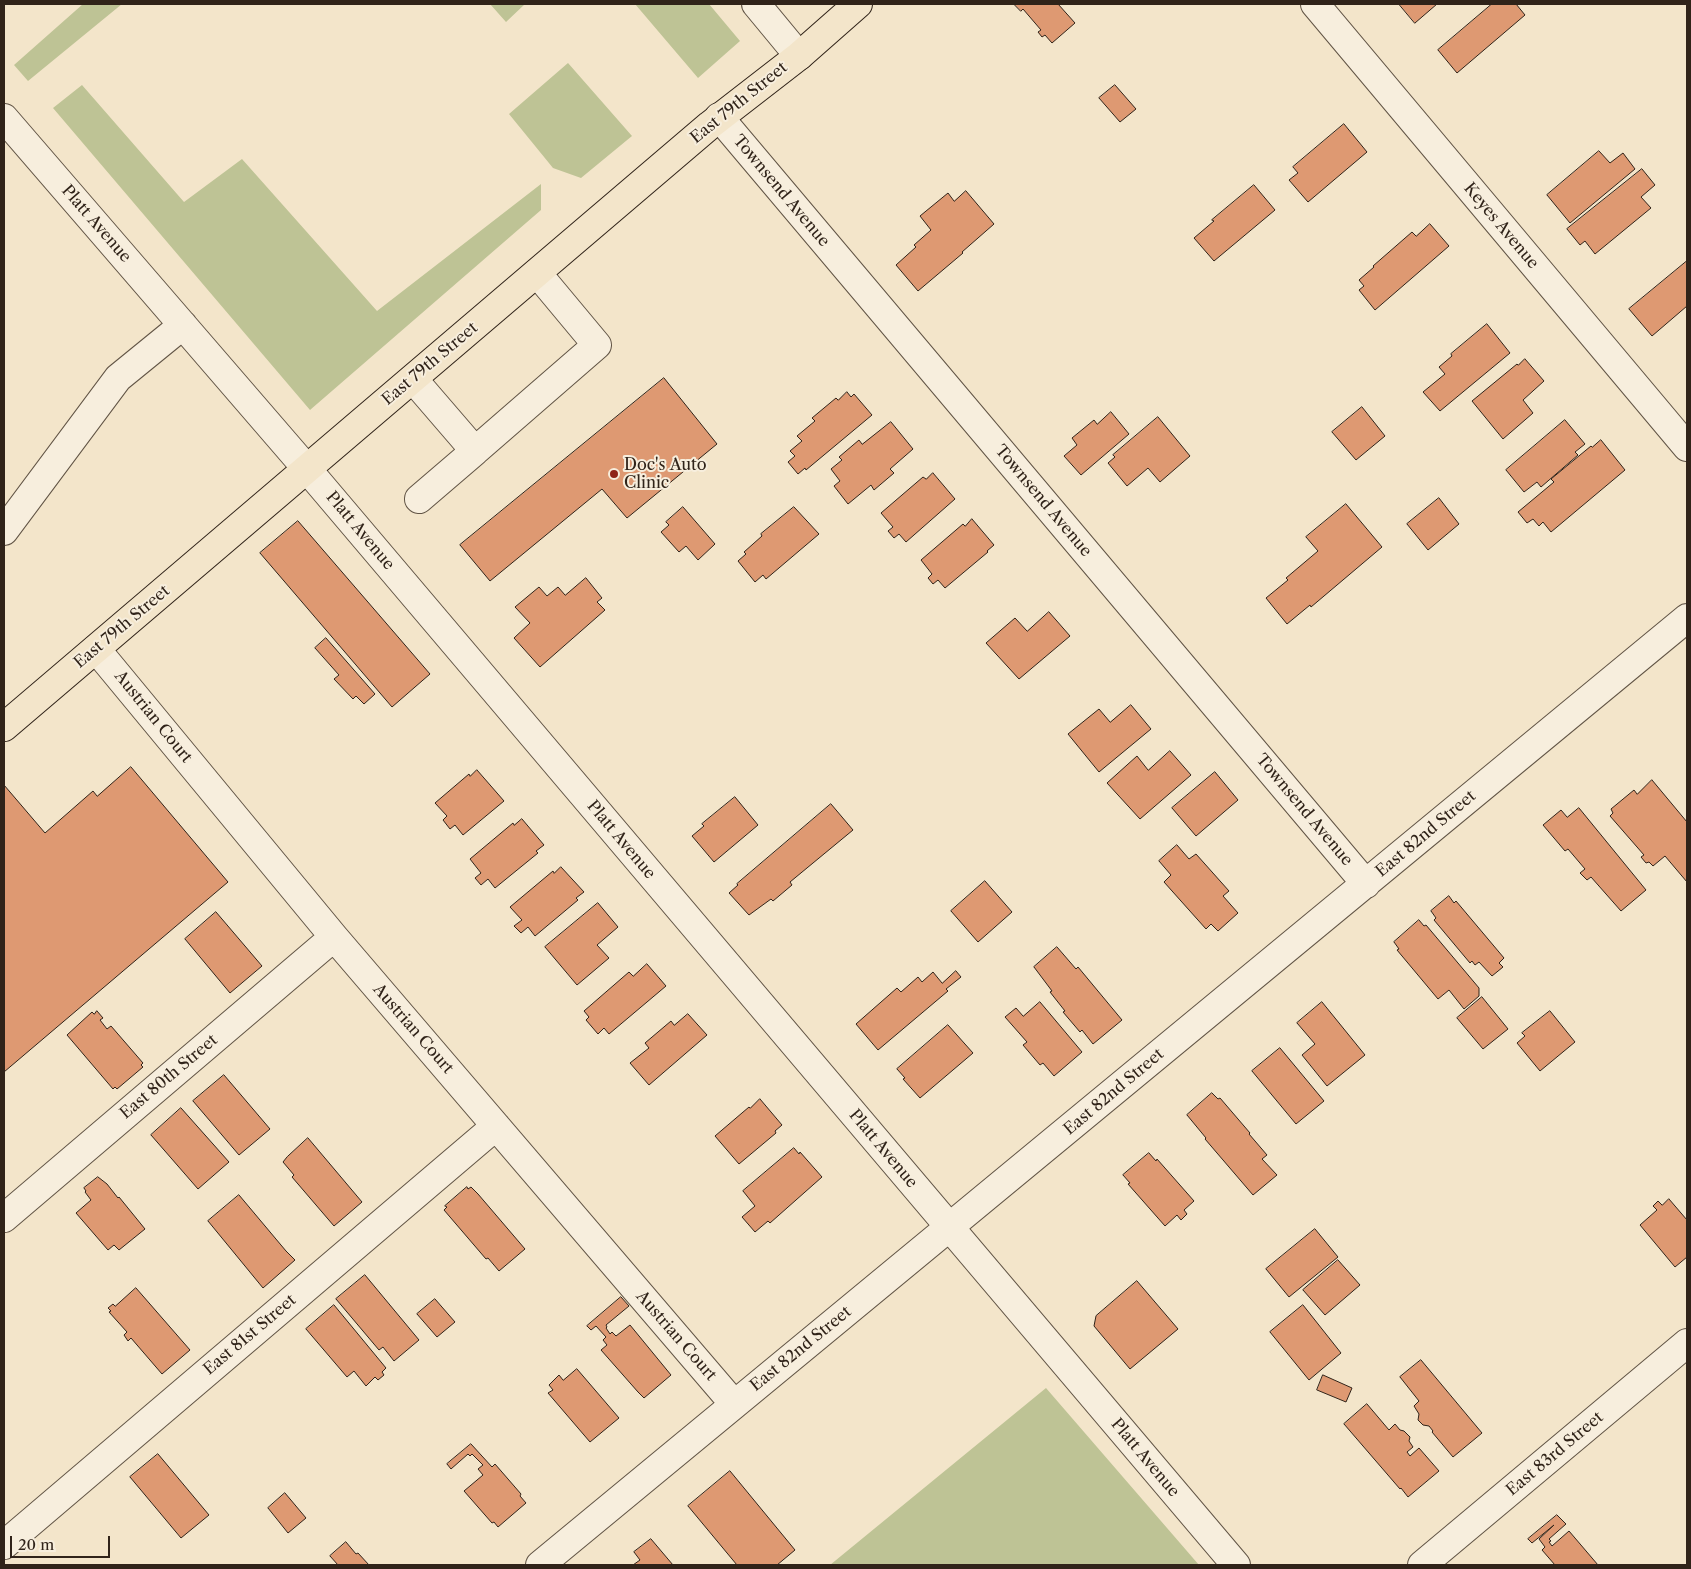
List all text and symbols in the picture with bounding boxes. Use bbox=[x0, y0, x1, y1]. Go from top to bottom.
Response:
street label: East 79th Street bbox=[687, 58, 791, 148]
street label: Townsend Avenue bbox=[729, 131, 833, 251]
street label: Keyes Avenue bbox=[1460, 179, 1542, 273]
street label: Platt Avenue bbox=[57, 181, 135, 267]
street label: East 79th Street bbox=[378, 318, 482, 410]
street label: Townsend Avenue bbox=[991, 441, 1095, 561]
place label: Doc's Auto Clinic bbox=[624, 455, 707, 493]
marker: Doc's Auto Clinic bbox=[608, 468, 620, 480]
street label: Platt Avenue bbox=[322, 488, 398, 574]
street label: East 79th Street bbox=[70, 581, 174, 673]
street label: Austrian Court bbox=[110, 667, 196, 767]
street label: Townsend Avenue bbox=[1252, 750, 1356, 870]
street label: East 82nd Street bbox=[1372, 787, 1480, 881]
street label: Platt Avenue bbox=[583, 797, 659, 883]
street label: Austrian Court bbox=[369, 980, 457, 1078]
street label: East 80th Street bbox=[116, 1031, 222, 1123]
street label: East 82nd Street bbox=[1060, 1045, 1168, 1139]
street label: Platt Avenue bbox=[845, 1106, 921, 1192]
street label: Austrian Court bbox=[632, 1287, 720, 1385]
street label: East 81st Street bbox=[200, 1291, 300, 1379]
street label: East 82nd Street bbox=[747, 1302, 855, 1396]
street label: East 83rd Street bbox=[1503, 1408, 1607, 1500]
street label: Platt Avenue bbox=[1107, 1415, 1183, 1501]
scale bar bbox=[12, 1526, 112, 1558]
text: 20 m bbox=[18, 1535, 54, 1554]

